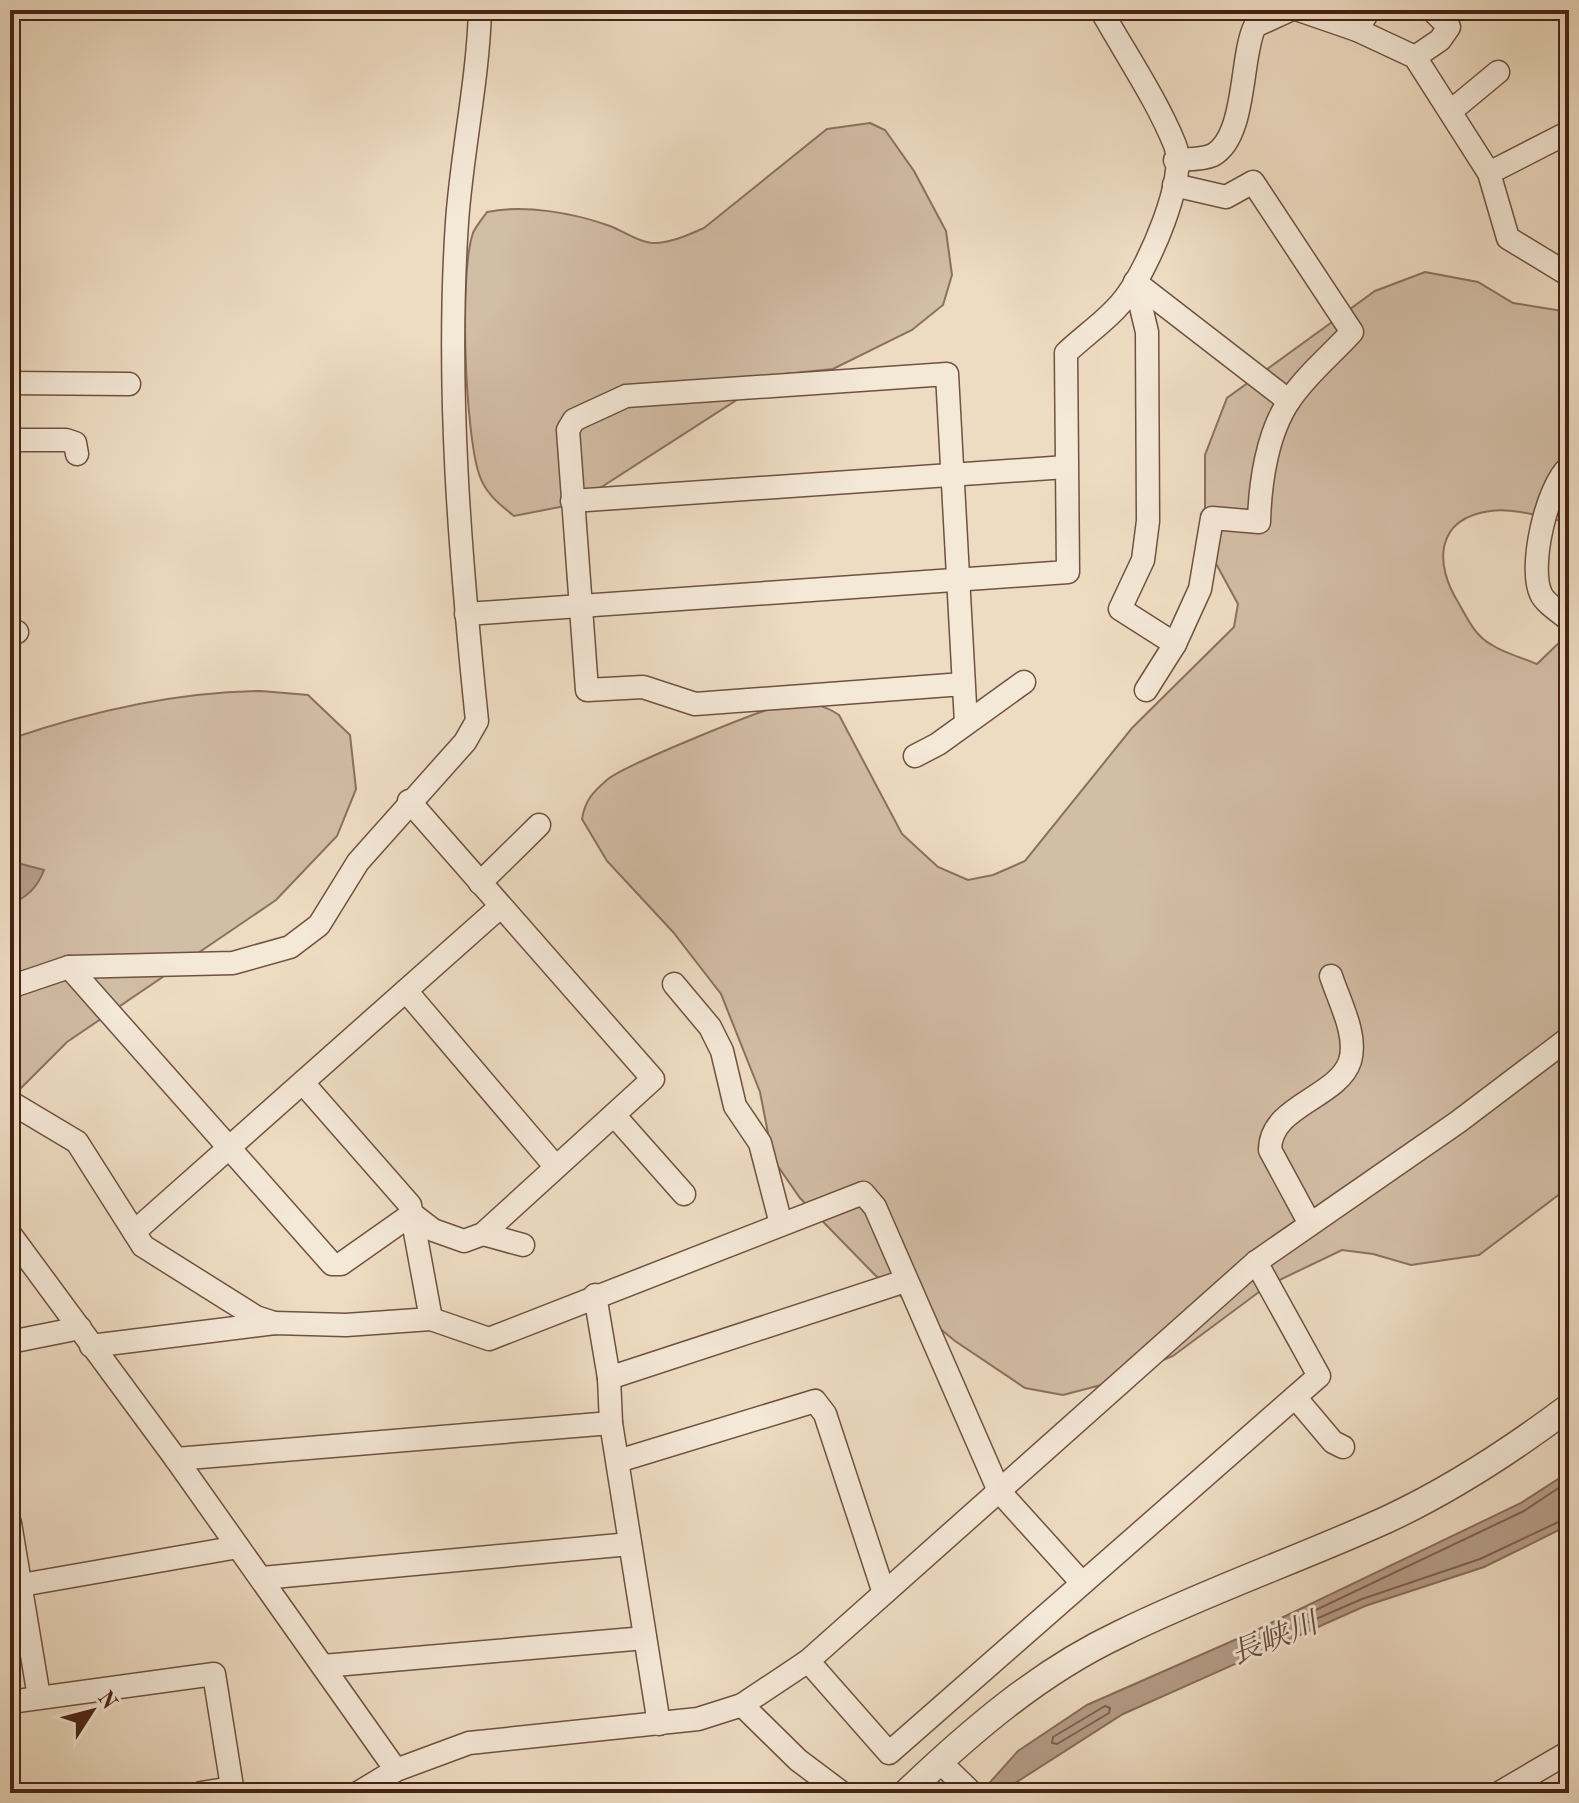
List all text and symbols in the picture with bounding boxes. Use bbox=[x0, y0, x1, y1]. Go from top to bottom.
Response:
water label: 長峡川 bbox=[1227, 1606, 1325, 1671]
north arrow bbox=[52, 1671, 132, 1751]
text: N bbox=[93, 1687, 121, 1714]

